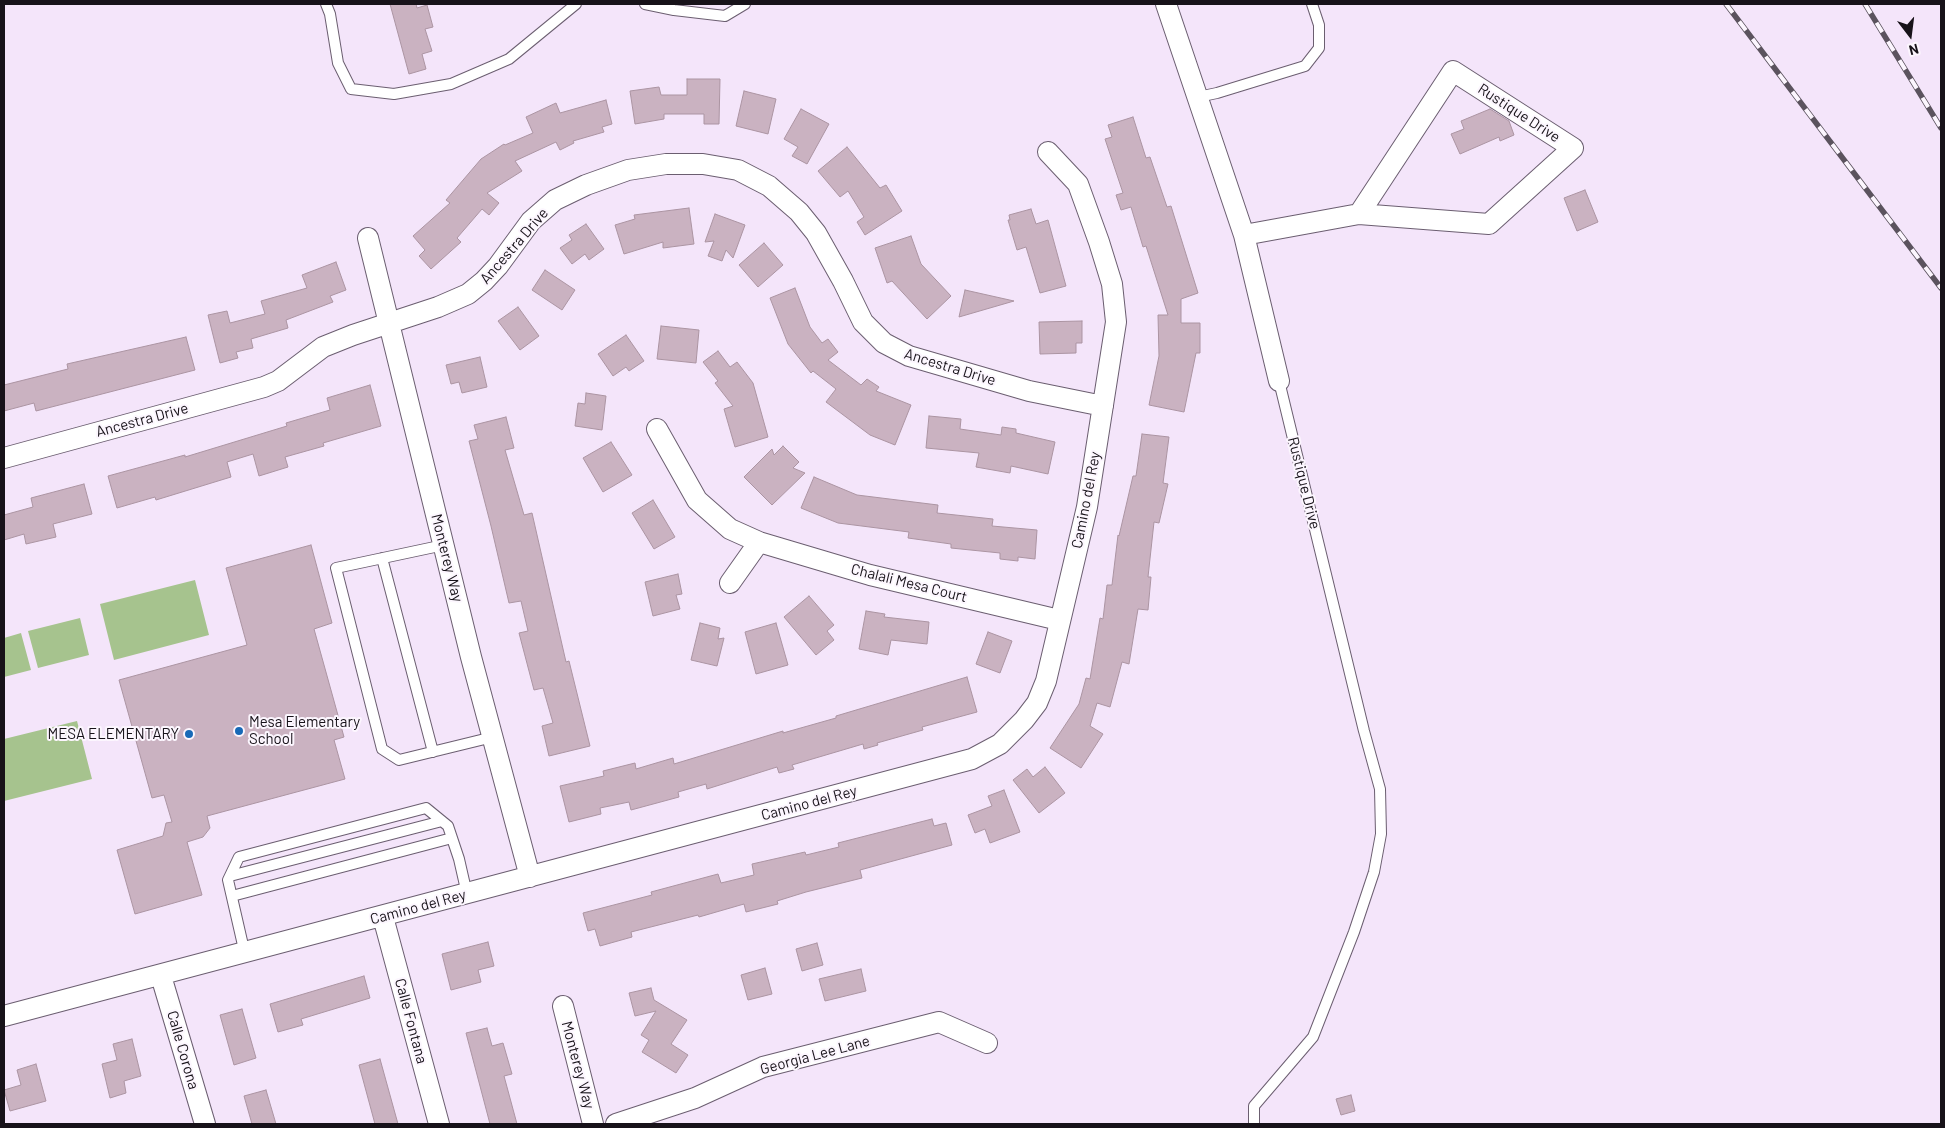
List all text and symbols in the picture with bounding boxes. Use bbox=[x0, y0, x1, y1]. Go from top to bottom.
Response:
north arrow bbox=[1885, 10, 1935, 60]
text: N bbox=[1907, 41, 1921, 59]
street label: Rustique Drive bbox=[1474, 80, 1564, 146]
street label: Ancestra Drive bbox=[476, 204, 552, 288]
street label: Ancestra Drive bbox=[902, 345, 998, 389]
street label: Ancestra Drive bbox=[94, 399, 190, 441]
street label: Rustique Drive bbox=[1284, 435, 1324, 531]
street label: Camino del Rey bbox=[1068, 450, 1104, 550]
street label: Monterey Way bbox=[427, 512, 467, 604]
street label: Chalali Mesa Court bbox=[849, 560, 969, 606]
place label: Mesa Elementary School bbox=[249, 713, 360, 748]
place label: MESA ELEMENTARY bbox=[47, 725, 179, 743]
marker: Mesa Elementary School bbox=[233, 725, 245, 737]
marker: MESA ELEMENTARY bbox=[183, 728, 195, 740]
street label: Camino del Rey bbox=[759, 782, 859, 824]
street label: Camino del Rey bbox=[368, 886, 468, 928]
street label: Calle Fontana bbox=[391, 976, 431, 1066]
street label: Calle Corona bbox=[163, 1009, 203, 1091]
street label: Monterey Way bbox=[558, 1019, 598, 1111]
street label: Georgia Lee Lane bbox=[758, 1032, 872, 1078]

